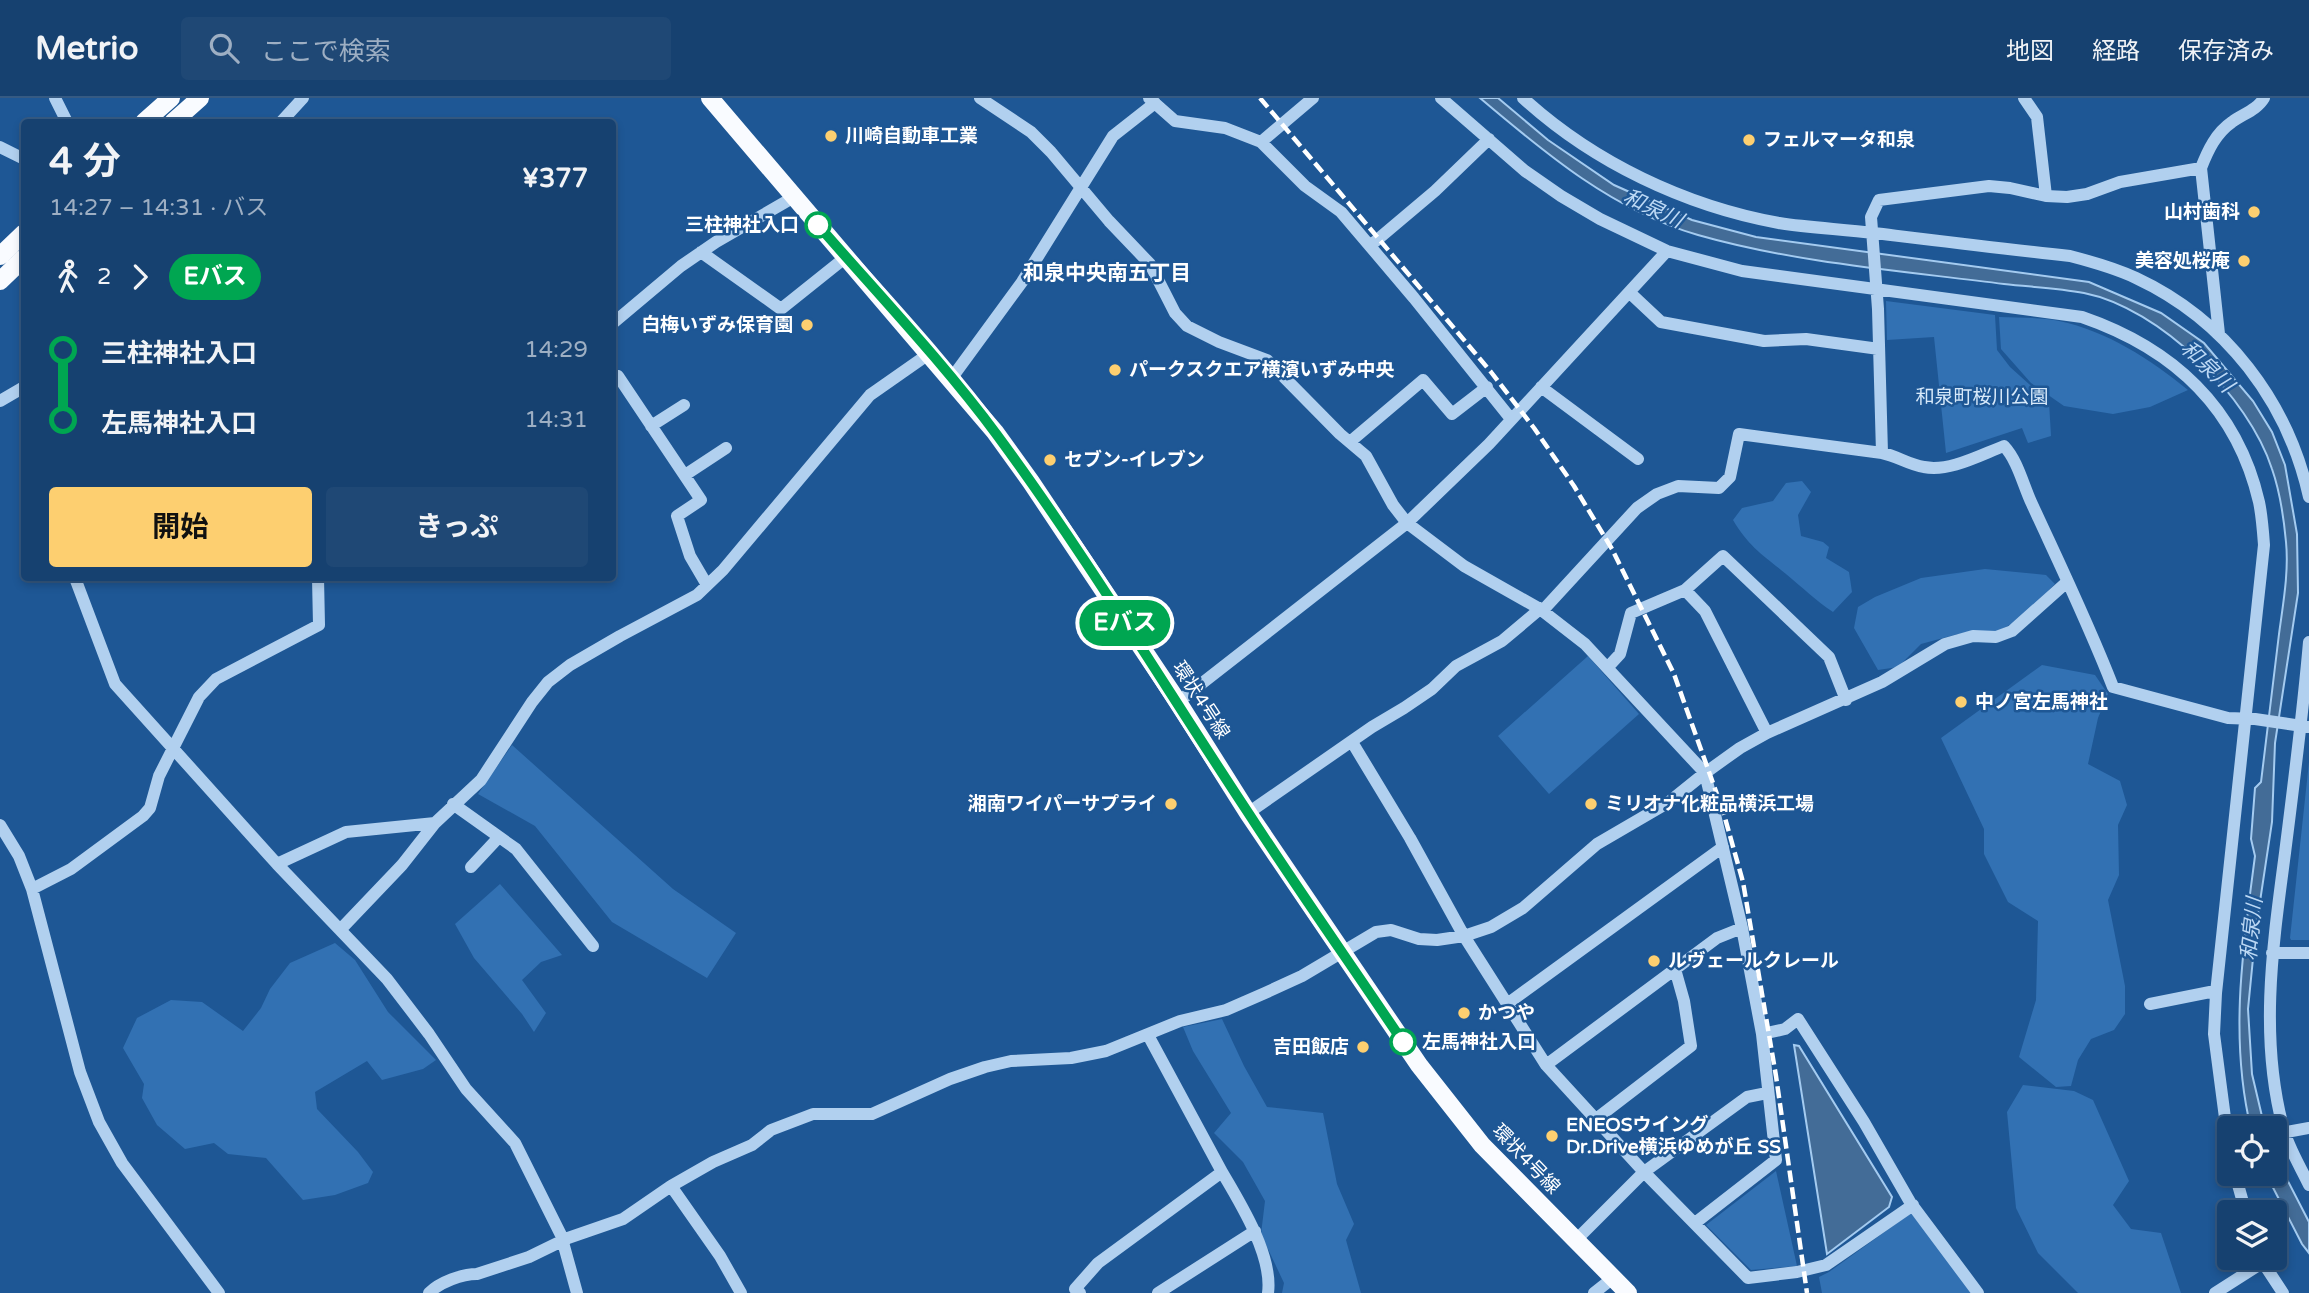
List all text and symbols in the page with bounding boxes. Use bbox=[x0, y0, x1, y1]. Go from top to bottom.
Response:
search box bbox=[181, 17, 671, 80]
text: Metrio bbox=[35, 29, 139, 68]
icon: search bbox=[205, 29, 243, 67]
text: ここで検索 bbox=[261, 36, 391, 67]
text: 地図 bbox=[2006, 37, 2054, 66]
text: 経路 bbox=[2092, 37, 2140, 66]
text: 保存済み bbox=[2178, 37, 2274, 66]
place label: 川崎自動車工業 bbox=[845, 125, 978, 147]
marker: 川崎自動車工業 bbox=[823, 128, 839, 144]
place label: フェルマータ和泉 bbox=[1763, 129, 1915, 151]
marker: フェルマータ和泉 bbox=[1741, 132, 1757, 148]
text: 4 分 bbox=[49, 139, 121, 185]
text: ¥377 bbox=[522, 163, 588, 194]
water label: 和泉川 bbox=[1619, 184, 1689, 234]
text: 14:27 – 14:31 · バス bbox=[49, 194, 268, 222]
place label: 山村歯科 bbox=[2164, 201, 2240, 223]
marker: 山村歯科 bbox=[2246, 204, 2262, 220]
marker: 三柱神社入口 bbox=[805, 212, 831, 238]
place label: 三柱神社入口 bbox=[685, 214, 799, 236]
place label: 美容処桜庵 bbox=[2135, 250, 2230, 272]
marker: 美容処桜庵 bbox=[2236, 253, 2252, 269]
icon: walk bbox=[49, 258, 87, 296]
icon: forward bbox=[121, 258, 159, 296]
district label: 和泉中央南五丁目 bbox=[1023, 261, 1191, 286]
text: Eバス bbox=[183, 262, 247, 291]
text: 2 bbox=[97, 263, 111, 291]
place label: 白梅いずみ保育園 bbox=[641, 314, 793, 336]
marker: 白梅いずみ保育園 bbox=[799, 317, 815, 333]
text: 14:29 bbox=[524, 336, 588, 364]
water label: 和泉川 bbox=[2176, 336, 2240, 399]
text: 三柱神社入口 bbox=[101, 338, 257, 369]
place label: パークスクエア横濱いずみ中央 bbox=[1129, 359, 1394, 381]
marker: パークスクエア横濱いずみ中央 bbox=[1107, 362, 1123, 378]
park label: 和泉町桜川公園 bbox=[1915, 386, 2049, 408]
text: 14:31 bbox=[524, 406, 588, 434]
text: 左馬神社入口 bbox=[101, 408, 257, 439]
place label: セブン-イレブン bbox=[1064, 449, 1205, 471]
marker: セブン-イレブン bbox=[1042, 452, 1058, 468]
button: 開始 bbox=[49, 487, 312, 567]
button: きっぷ bbox=[326, 487, 588, 567]
line badge: Eバス bbox=[1085, 600, 1165, 646]
text: Eバス bbox=[1093, 608, 1157, 637]
street label: 環状4号線 bbox=[1168, 657, 1234, 743]
place label: 中ノ宮左馬神社 bbox=[1975, 691, 2108, 713]
marker: 中ノ宮左馬神社 bbox=[1953, 694, 1969, 710]
place label: 湘南ワイパーサプライ bbox=[968, 793, 1157, 815]
place label: ミリオナ化粧品横浜工場 bbox=[1605, 793, 1814, 815]
marker: 湘南ワイパーサプライ bbox=[1163, 796, 1179, 812]
marker: ミリオナ化粧品横浜工場 bbox=[1583, 796, 1599, 812]
water label: 和泉川 bbox=[2236, 894, 2268, 962]
place label: ルヴェールクレール bbox=[1668, 950, 1839, 972]
marker: ルヴェールクレール bbox=[1646, 953, 1662, 969]
place label: かつや bbox=[1478, 1002, 1535, 1024]
marker: かつや bbox=[1456, 1005, 1472, 1021]
marker: 左馬神社入口 bbox=[1390, 1029, 1416, 1055]
place label: 左馬神社入口 bbox=[1422, 1031, 1536, 1053]
place label: 吉田飯店 bbox=[1273, 1036, 1349, 1058]
marker: 吉田飯店 bbox=[1355, 1039, 1371, 1055]
place label: ENEOSウイング Dr.Drive横浜ゆめが丘 SS bbox=[1566, 1114, 1781, 1158]
map controls bbox=[2217, 1116, 2287, 1270]
button: locate bbox=[2217, 1116, 2287, 1186]
street label: 環状4号線 bbox=[1488, 1120, 1564, 1198]
marker: ENEOSウイング Dr.Drive横浜ゆめが丘 SS bbox=[1544, 1128, 1560, 1144]
button: layers bbox=[2217, 1200, 2287, 1270]

